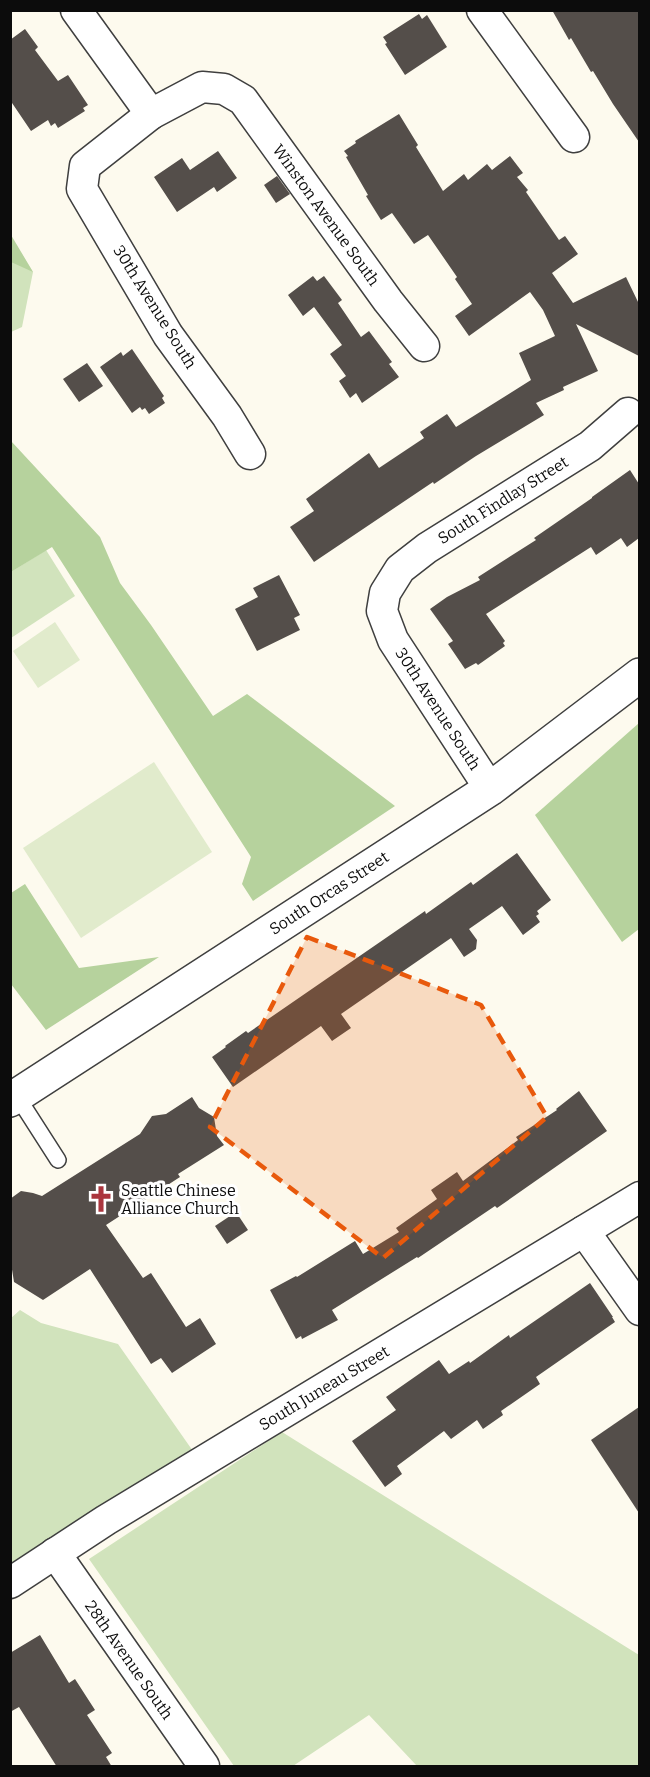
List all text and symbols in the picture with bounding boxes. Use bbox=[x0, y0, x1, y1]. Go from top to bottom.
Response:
street label: Winston Avenue South bbox=[268, 141, 384, 289]
street label: 30th Avenue South bbox=[109, 242, 201, 372]
street label: South Findlay Street bbox=[434, 452, 572, 548]
street label: 30th Avenue South bbox=[391, 644, 485, 774]
street label: South Orcas Street bbox=[266, 847, 392, 939]
place label: Seattle Chinese Alliance Church bbox=[121, 1181, 239, 1218]
church icon: Seattle Chinese Alliance Church bbox=[86, 1184, 116, 1214]
street label: South Juneau Street bbox=[256, 1342, 393, 1434]
street label: 28th Avenue South bbox=[81, 1597, 177, 1723]

